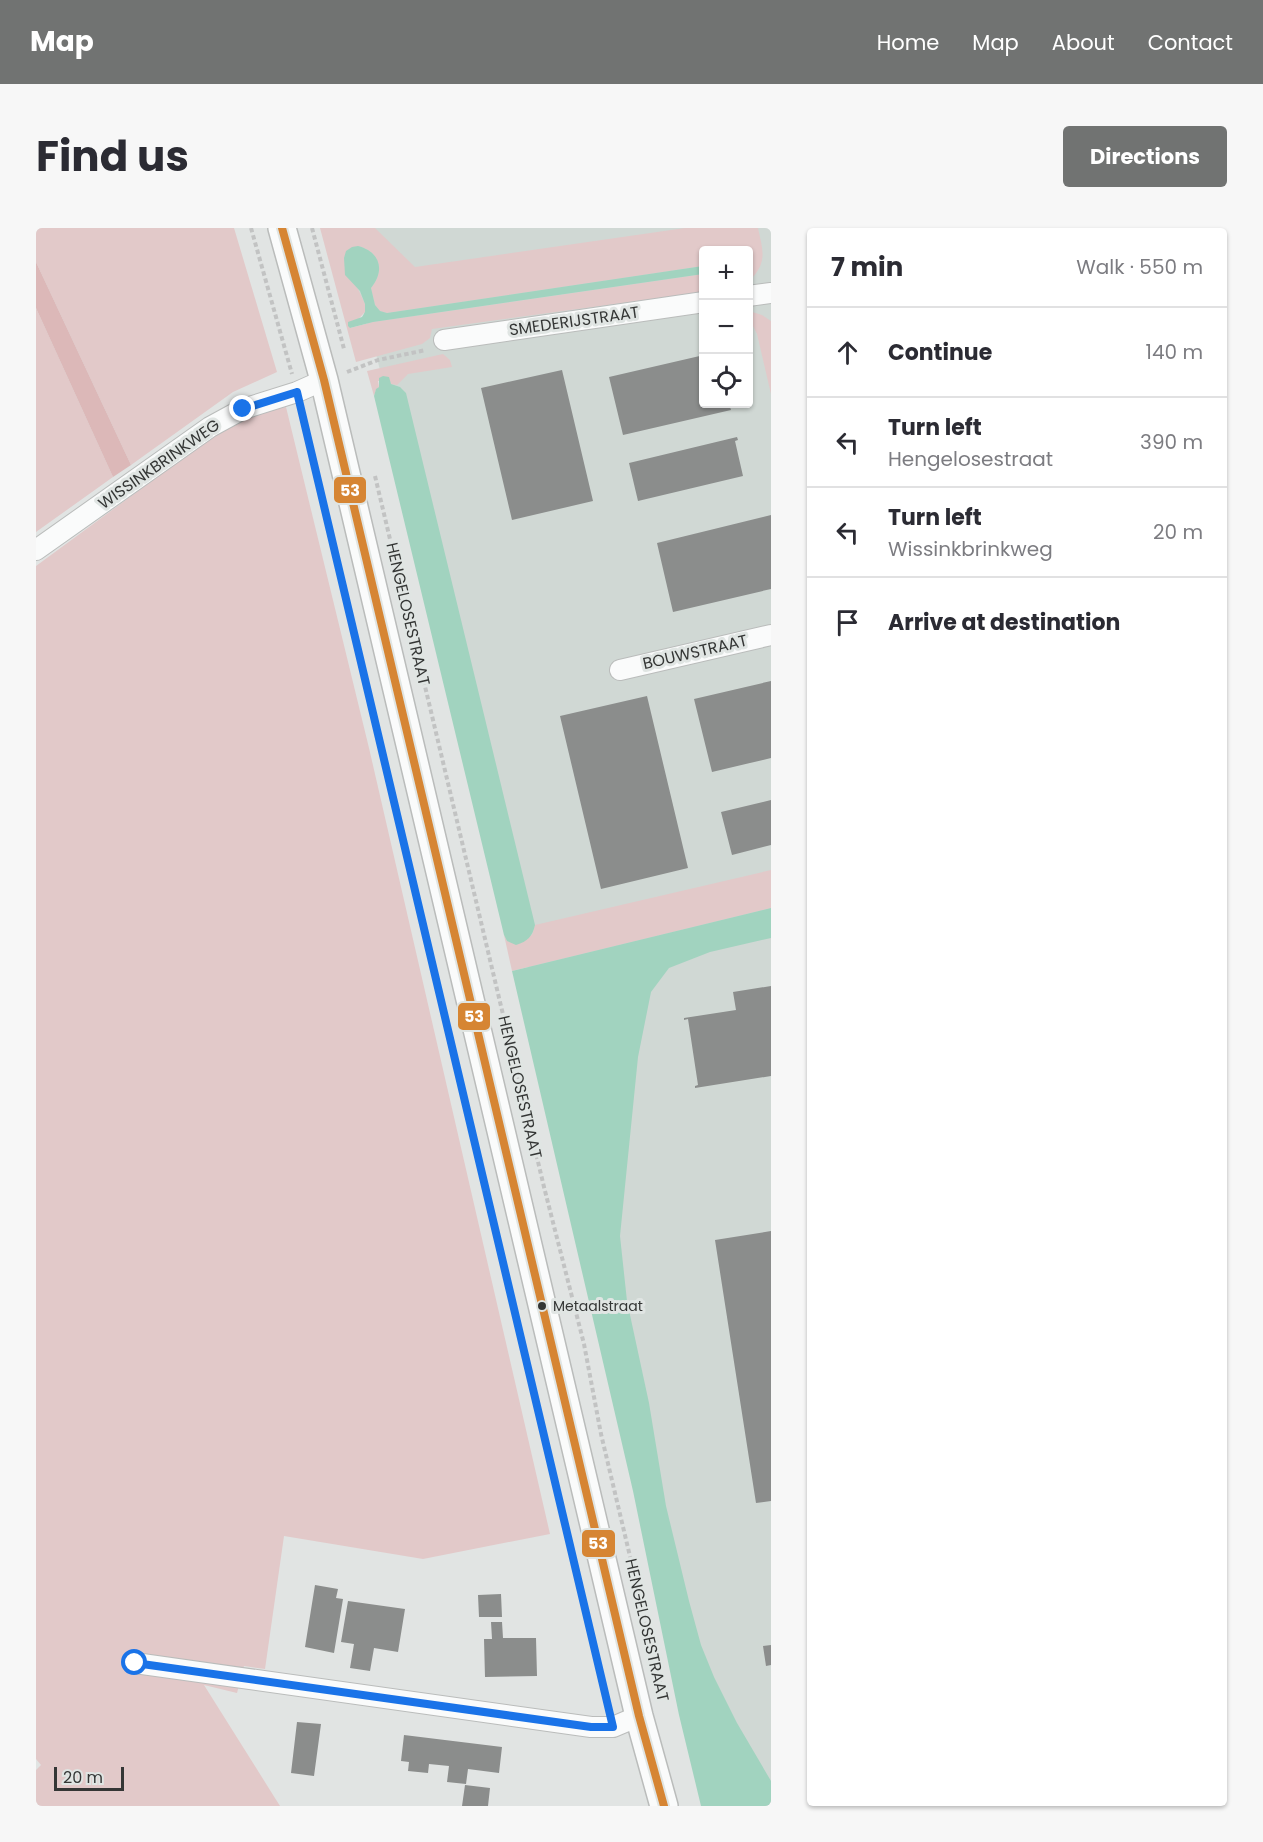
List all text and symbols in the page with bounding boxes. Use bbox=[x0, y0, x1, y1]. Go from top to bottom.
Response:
text: Map bbox=[30, 22, 94, 61]
text: Home bbox=[877, 28, 939, 57]
text: Map bbox=[972, 28, 1019, 57]
text: About bbox=[1052, 28, 1115, 57]
text: Contact bbox=[1148, 28, 1233, 57]
button: Directions bbox=[1063, 126, 1227, 187]
text: Find us bbox=[36, 127, 189, 186]
map controls bbox=[699, 246, 753, 408]
button: + bbox=[699, 246, 753, 300]
text: 7 min bbox=[831, 249, 903, 285]
text: Walk · 550 m bbox=[1076, 253, 1203, 281]
street label: SMEDERIJSTRAAT bbox=[508, 300, 641, 342]
button: − bbox=[699, 300, 753, 354]
icon: ahead bbox=[831, 336, 864, 369]
text: Continue bbox=[888, 337, 992, 368]
text: 140 m bbox=[1146, 338, 1203, 366]
button: locate bbox=[699, 354, 753, 408]
route end bbox=[229, 395, 255, 421]
text: Turn left bbox=[888, 412, 982, 443]
street label: WISSINKBRINKWEG bbox=[94, 413, 224, 515]
icon: left bbox=[831, 426, 864, 459]
text: 390 m bbox=[1140, 428, 1203, 456]
text: Hengelosestraat bbox=[888, 445, 1053, 473]
line badge: 53 bbox=[333, 476, 367, 504]
text: 53 bbox=[340, 479, 360, 502]
text: Turn left bbox=[888, 502, 982, 533]
icon: left bbox=[831, 516, 864, 549]
text: 20 m bbox=[1153, 518, 1203, 546]
text: Wissinkbrinkweg bbox=[888, 535, 1053, 563]
street label: HENGELOSESTRAAT bbox=[380, 540, 436, 688]
icon: arrive bbox=[831, 606, 864, 639]
text: Arrive at destination bbox=[888, 607, 1120, 638]
street label: BOUWSTRAAT bbox=[640, 629, 750, 675]
line badge: 53 bbox=[457, 1002, 491, 1031]
text: 53 bbox=[464, 1005, 484, 1028]
street label: HENGELOSESTRAAT bbox=[492, 1013, 548, 1161]
place label: Metaalstraat bbox=[553, 1296, 643, 1316]
marker: Metaalstraat bbox=[536, 1300, 548, 1312]
line badge: 53 bbox=[581, 1529, 616, 1558]
text: 53 bbox=[588, 1532, 608, 1555]
street label: HENGELOSESTRAAT bbox=[619, 1556, 675, 1704]
route start bbox=[121, 1649, 147, 1675]
scale bar bbox=[54, 1764, 124, 1792]
text: 20 m bbox=[63, 1766, 103, 1789]

